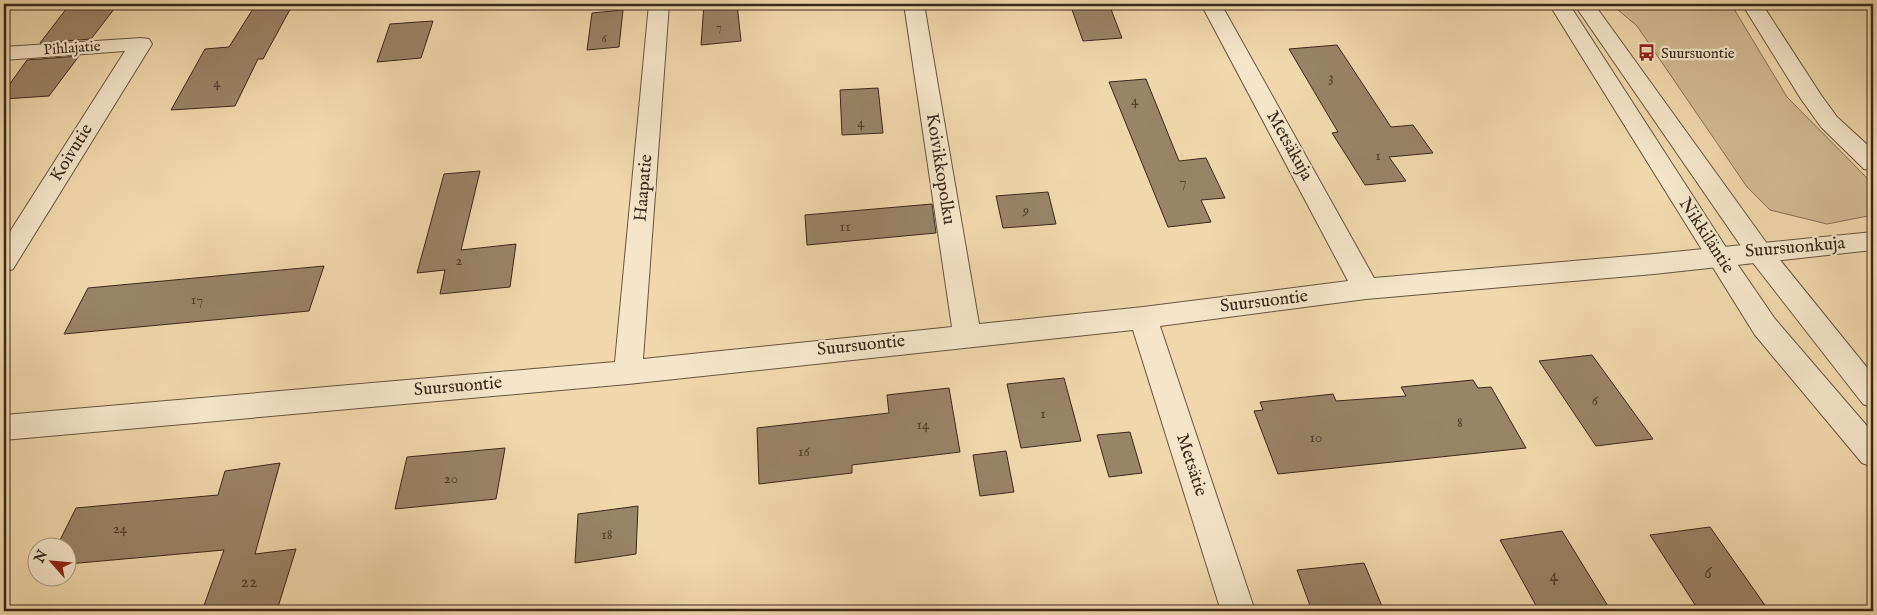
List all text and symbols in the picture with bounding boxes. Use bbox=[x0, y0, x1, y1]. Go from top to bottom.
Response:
house number: 7 bbox=[716, 20, 722, 35]
house number: 6 bbox=[601, 31, 607, 46]
street label: Pihlajatie bbox=[43, 37, 101, 59]
bus stop icon: Suursuontie bbox=[1637, 43, 1657, 63]
place label: Suursuontie bbox=[1661, 44, 1735, 63]
house number: 3 bbox=[1328, 68, 1334, 87]
house number: 4 bbox=[213, 73, 221, 92]
house number: 4 bbox=[1131, 91, 1139, 110]
street label: Metsäkuja bbox=[1260, 107, 1318, 185]
street label: Koivikkopolku bbox=[920, 112, 960, 226]
house number: 4 bbox=[857, 113, 865, 132]
street label: Koivutie bbox=[45, 120, 99, 186]
house number: 1 bbox=[1375, 146, 1381, 165]
street label: Haapatie bbox=[630, 153, 658, 223]
house number: 7 bbox=[1179, 172, 1187, 191]
street label: Nikkiläntie bbox=[1673, 194, 1739, 278]
house number: 9 bbox=[1022, 201, 1029, 220]
house number: 11 bbox=[839, 217, 851, 236]
street label: Suursuonkuja bbox=[1744, 232, 1846, 264]
house number: 2 bbox=[455, 251, 463, 270]
street label: Suursuontie bbox=[1219, 285, 1309, 319]
house number: 17 bbox=[191, 290, 203, 309]
street label: Suursuontie bbox=[816, 330, 906, 362]
street label: Suursuontie bbox=[413, 372, 503, 402]
house number: 6 bbox=[1592, 391, 1599, 410]
house number: 1 bbox=[1040, 404, 1046, 423]
house number: 8 bbox=[1457, 413, 1463, 432]
house number: 14 bbox=[917, 415, 930, 434]
house number: 10 bbox=[1310, 428, 1322, 447]
street label: Metsätie bbox=[1170, 431, 1212, 499]
house number: 16 bbox=[798, 442, 811, 461]
house number: 20 bbox=[444, 469, 458, 488]
house number: 24 bbox=[113, 519, 128, 538]
house number: 18 bbox=[601, 525, 613, 544]
north arrow bbox=[28, 538, 78, 588]
text: N bbox=[30, 547, 52, 567]
house number: 6 bbox=[1704, 562, 1712, 585]
house number: 4 bbox=[1550, 565, 1559, 588]
house number: 22 bbox=[241, 571, 257, 594]

